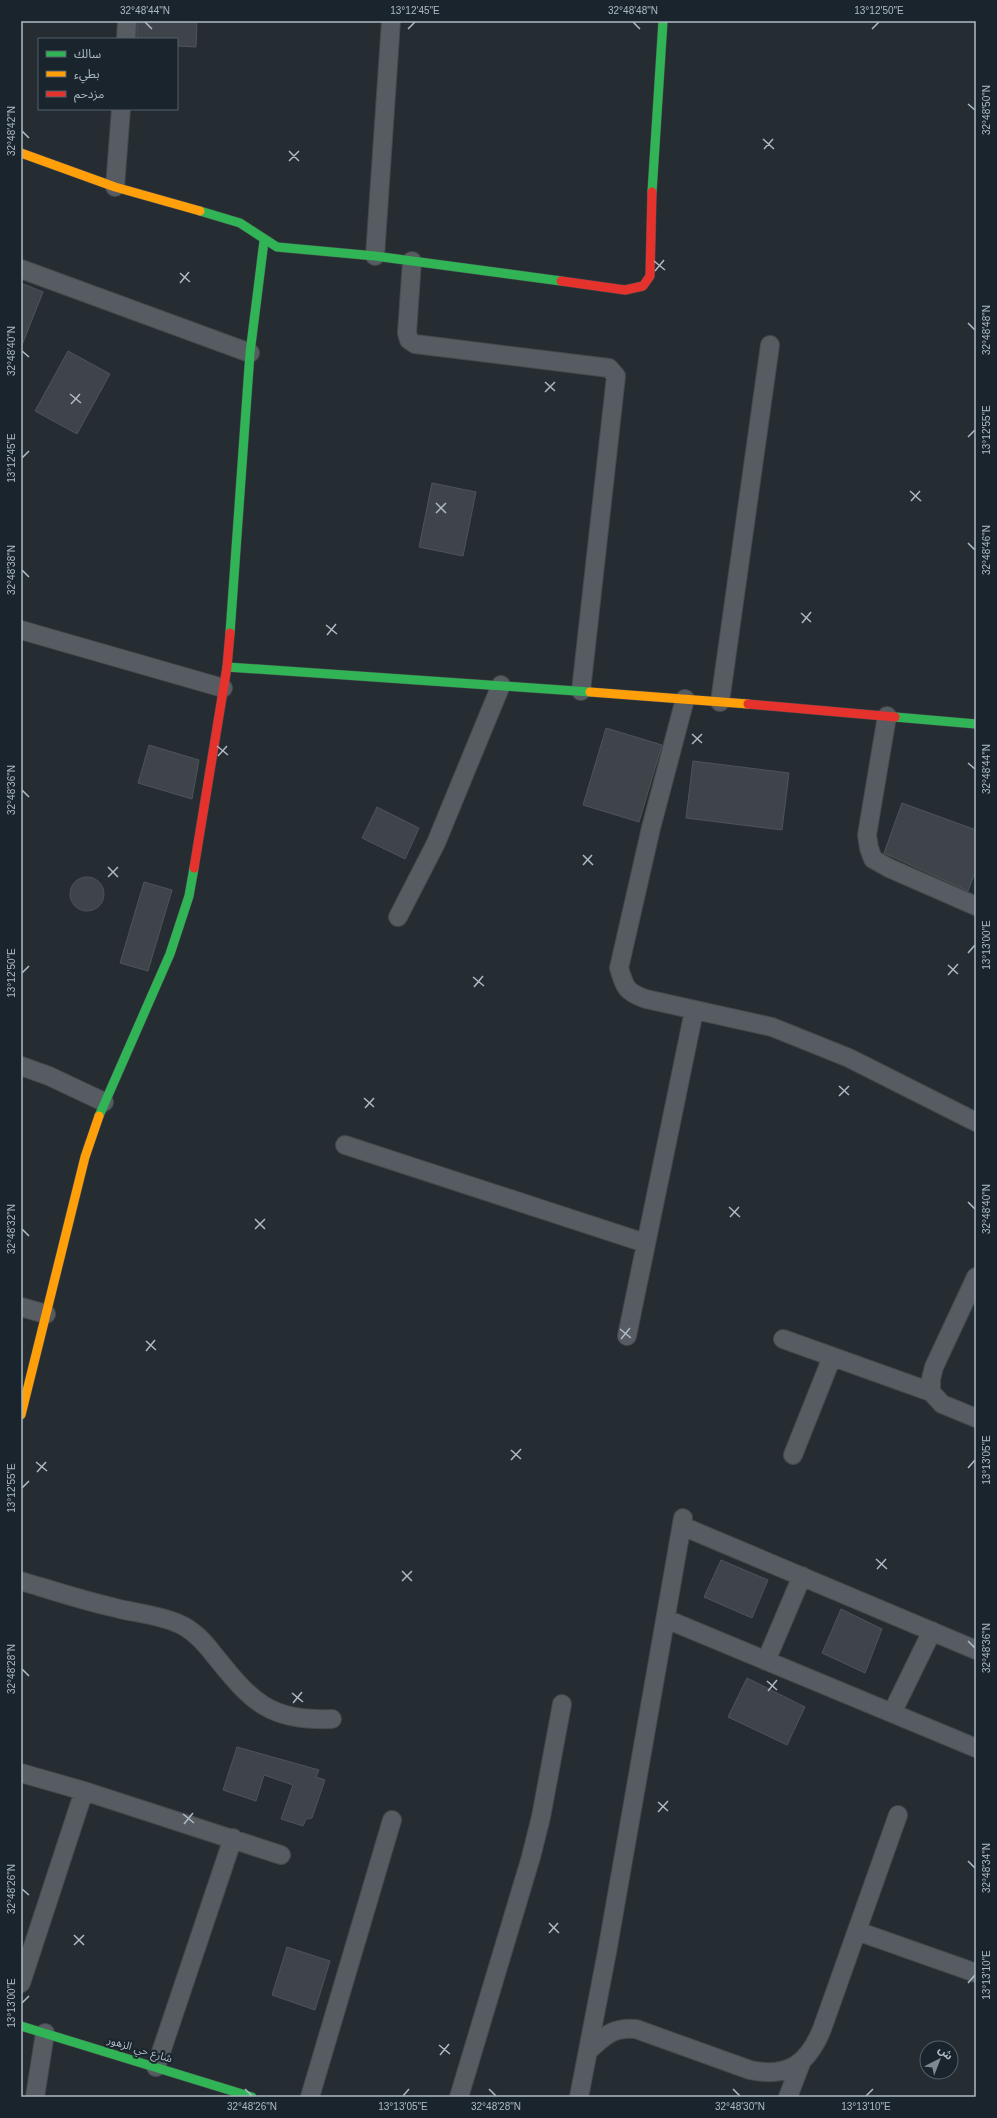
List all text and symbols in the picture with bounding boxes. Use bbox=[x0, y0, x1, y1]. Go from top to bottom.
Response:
text: 32°48'44"N bbox=[120, 5, 170, 16]
text: 13°12'45"E bbox=[390, 5, 440, 16]
text: 32°48'48"N bbox=[608, 5, 658, 16]
text: 13°12'50"E bbox=[854, 5, 904, 16]
legend bbox=[38, 38, 178, 110]
text: سالك bbox=[74, 47, 101, 61]
text: بطيء bbox=[74, 67, 100, 84]
text: 32°48'50"N bbox=[981, 85, 992, 135]
text: مزدحم bbox=[74, 87, 104, 103]
text: 32°48'42"N bbox=[6, 106, 17, 156]
text: 32°48'48"N bbox=[981, 305, 992, 355]
text: 32°48'40"N bbox=[6, 326, 17, 376]
text: 13°12'55"E bbox=[981, 405, 992, 455]
text: 13°12'45"E bbox=[6, 433, 17, 483]
text: 32°48'46"N bbox=[981, 525, 992, 575]
text: 32°48'38"N bbox=[6, 545, 17, 595]
text: 32°48'44"N bbox=[981, 744, 992, 794]
text: 32°48'36"N bbox=[6, 765, 17, 815]
text: 13°13'00"E bbox=[981, 920, 992, 970]
text: 13°12'50"E bbox=[6, 948, 17, 998]
text: 32°48'40"N bbox=[981, 1184, 992, 1234]
text: 32°48'32"N bbox=[6, 1204, 17, 1254]
text: 13°13'05"E bbox=[981, 1435, 992, 1485]
text: 13°12'55"E bbox=[6, 1463, 17, 1513]
text: 32°48'36"N bbox=[981, 1623, 992, 1673]
text: 32°48'28"N bbox=[6, 1644, 17, 1694]
text: 32°48'34"N bbox=[981, 1843, 992, 1893]
text: 32°48'26"N bbox=[6, 1864, 17, 1914]
text: 13°13'10"E bbox=[981, 1950, 992, 2000]
text: 13°13'00"E bbox=[6, 1978, 17, 2028]
street label: شارع حي الزهور bbox=[104, 2033, 174, 2068]
north arrow bbox=[919, 2040, 959, 2080]
text: ش bbox=[935, 2043, 955, 2063]
text: 32°48'26"N bbox=[227, 2101, 277, 2112]
text: 13°13'05"E bbox=[378, 2101, 428, 2112]
text: 32°48'28"N bbox=[471, 2101, 521, 2112]
text: 32°48'30"N bbox=[715, 2101, 765, 2112]
text: 13°13'10"E bbox=[841, 2101, 891, 2112]

